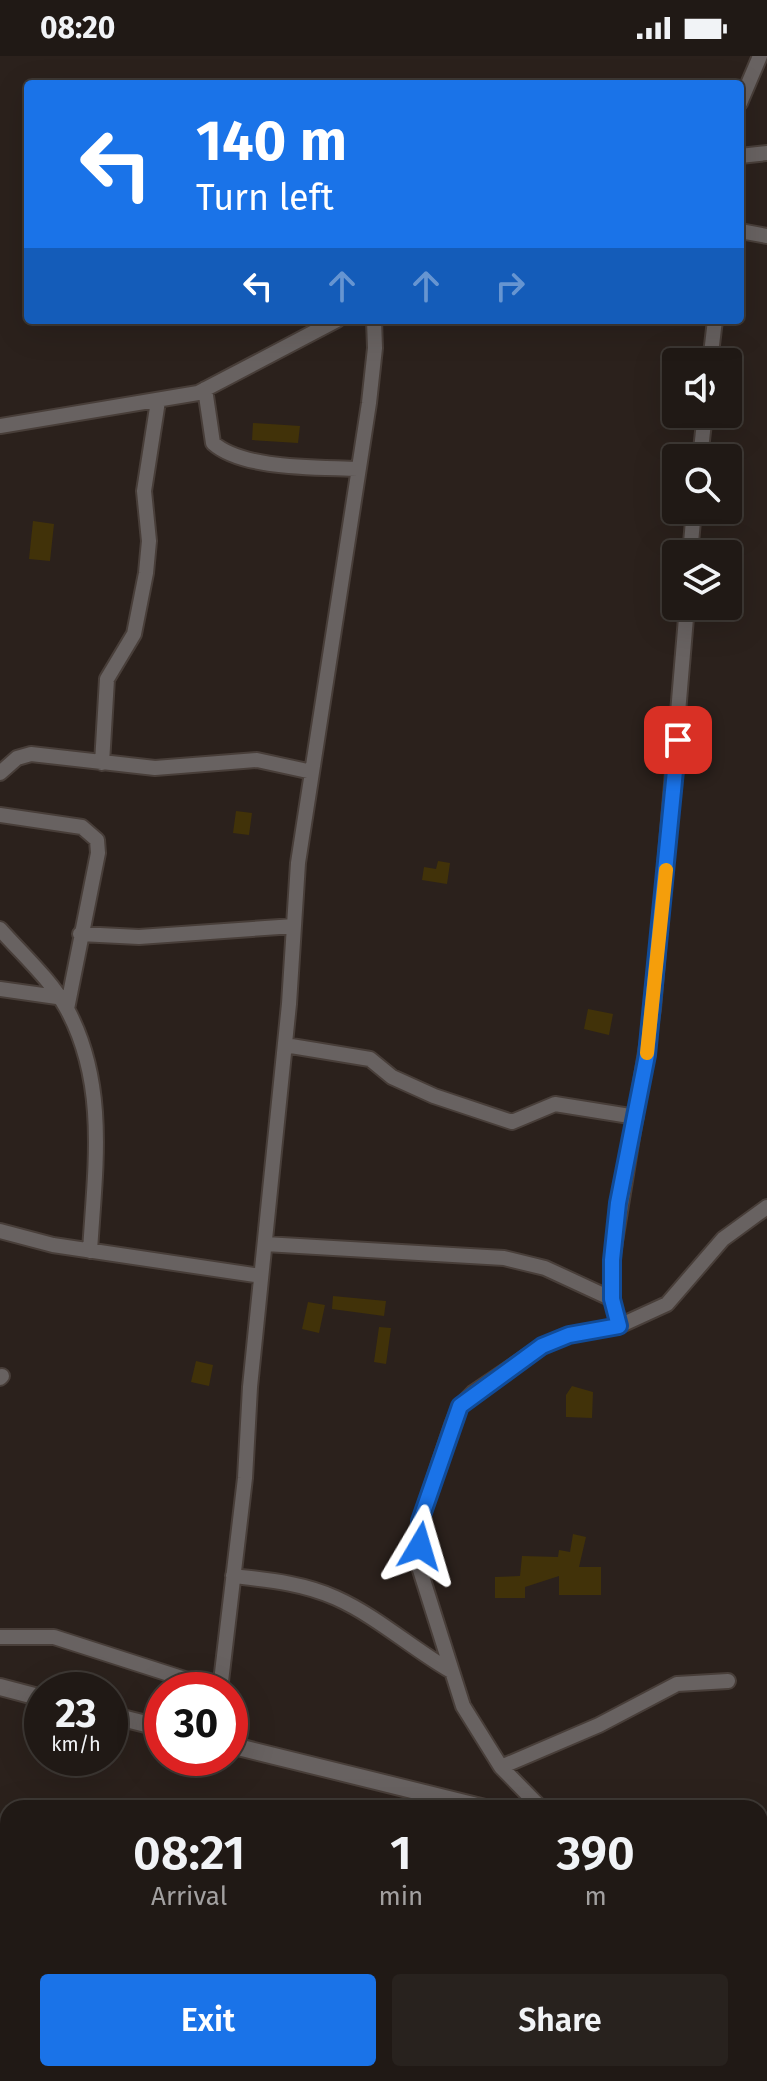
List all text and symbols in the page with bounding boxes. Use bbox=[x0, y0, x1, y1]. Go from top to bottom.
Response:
text: 08:20 bbox=[40, 10, 115, 46]
text: 140 m bbox=[196, 108, 347, 175]
icon: left bbox=[64, 112, 168, 216]
text: Turn left bbox=[196, 176, 334, 220]
icon: left bbox=[236, 264, 280, 308]
icon: ahead bbox=[320, 264, 364, 308]
icon: ahead bbox=[404, 264, 448, 308]
icon: right bbox=[488, 264, 532, 308]
map controls bbox=[662, 348, 742, 620]
button: sound bbox=[662, 348, 742, 428]
button: search bbox=[662, 444, 742, 524]
button: layers bbox=[662, 540, 742, 620]
pin bbox=[644, 706, 712, 774]
icon: arrive bbox=[656, 718, 700, 762]
position arrow bbox=[378, 1504, 462, 1588]
speed limit sign: 30 bbox=[144, 1672, 248, 1776]
text: 23 bbox=[55, 1690, 97, 1738]
text: km/h bbox=[51, 1732, 101, 1756]
text: 08:21 bbox=[133, 1824, 245, 1882]
text: 1 bbox=[390, 1824, 412, 1882]
text: 390 bbox=[556, 1824, 635, 1882]
text: Arrival bbox=[151, 1881, 227, 1912]
text: min bbox=[378, 1881, 423, 1912]
text: m bbox=[584, 1881, 607, 1912]
button: Exit bbox=[40, 1974, 376, 2066]
button: Share bbox=[392, 1974, 728, 2066]

